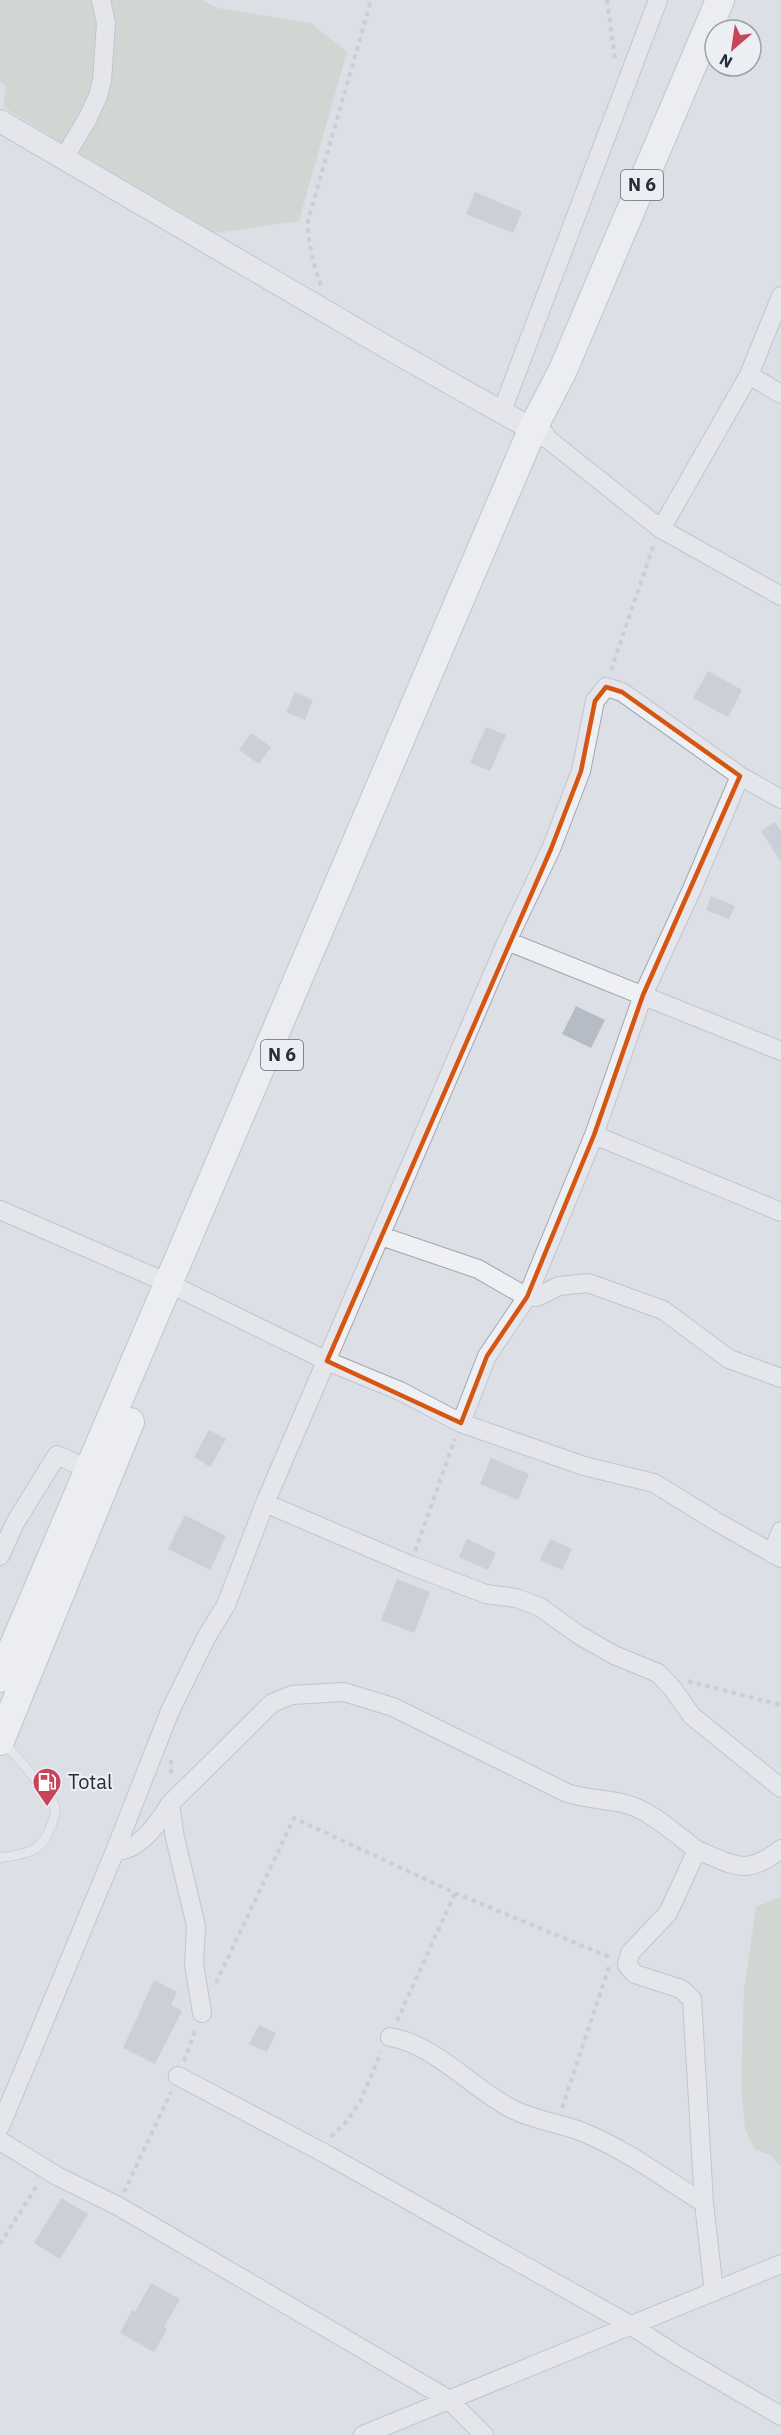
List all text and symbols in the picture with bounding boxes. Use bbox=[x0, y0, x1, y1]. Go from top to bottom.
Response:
north arrow bbox=[703, 18, 763, 78]
text: N bbox=[716, 50, 736, 73]
road number: N 6 bbox=[621, 170, 663, 200]
road number: N 6 bbox=[261, 1040, 303, 1070]
fuel station icon: Total bbox=[31, 1766, 63, 1808]
place label: Total bbox=[68, 1768, 112, 1795]

